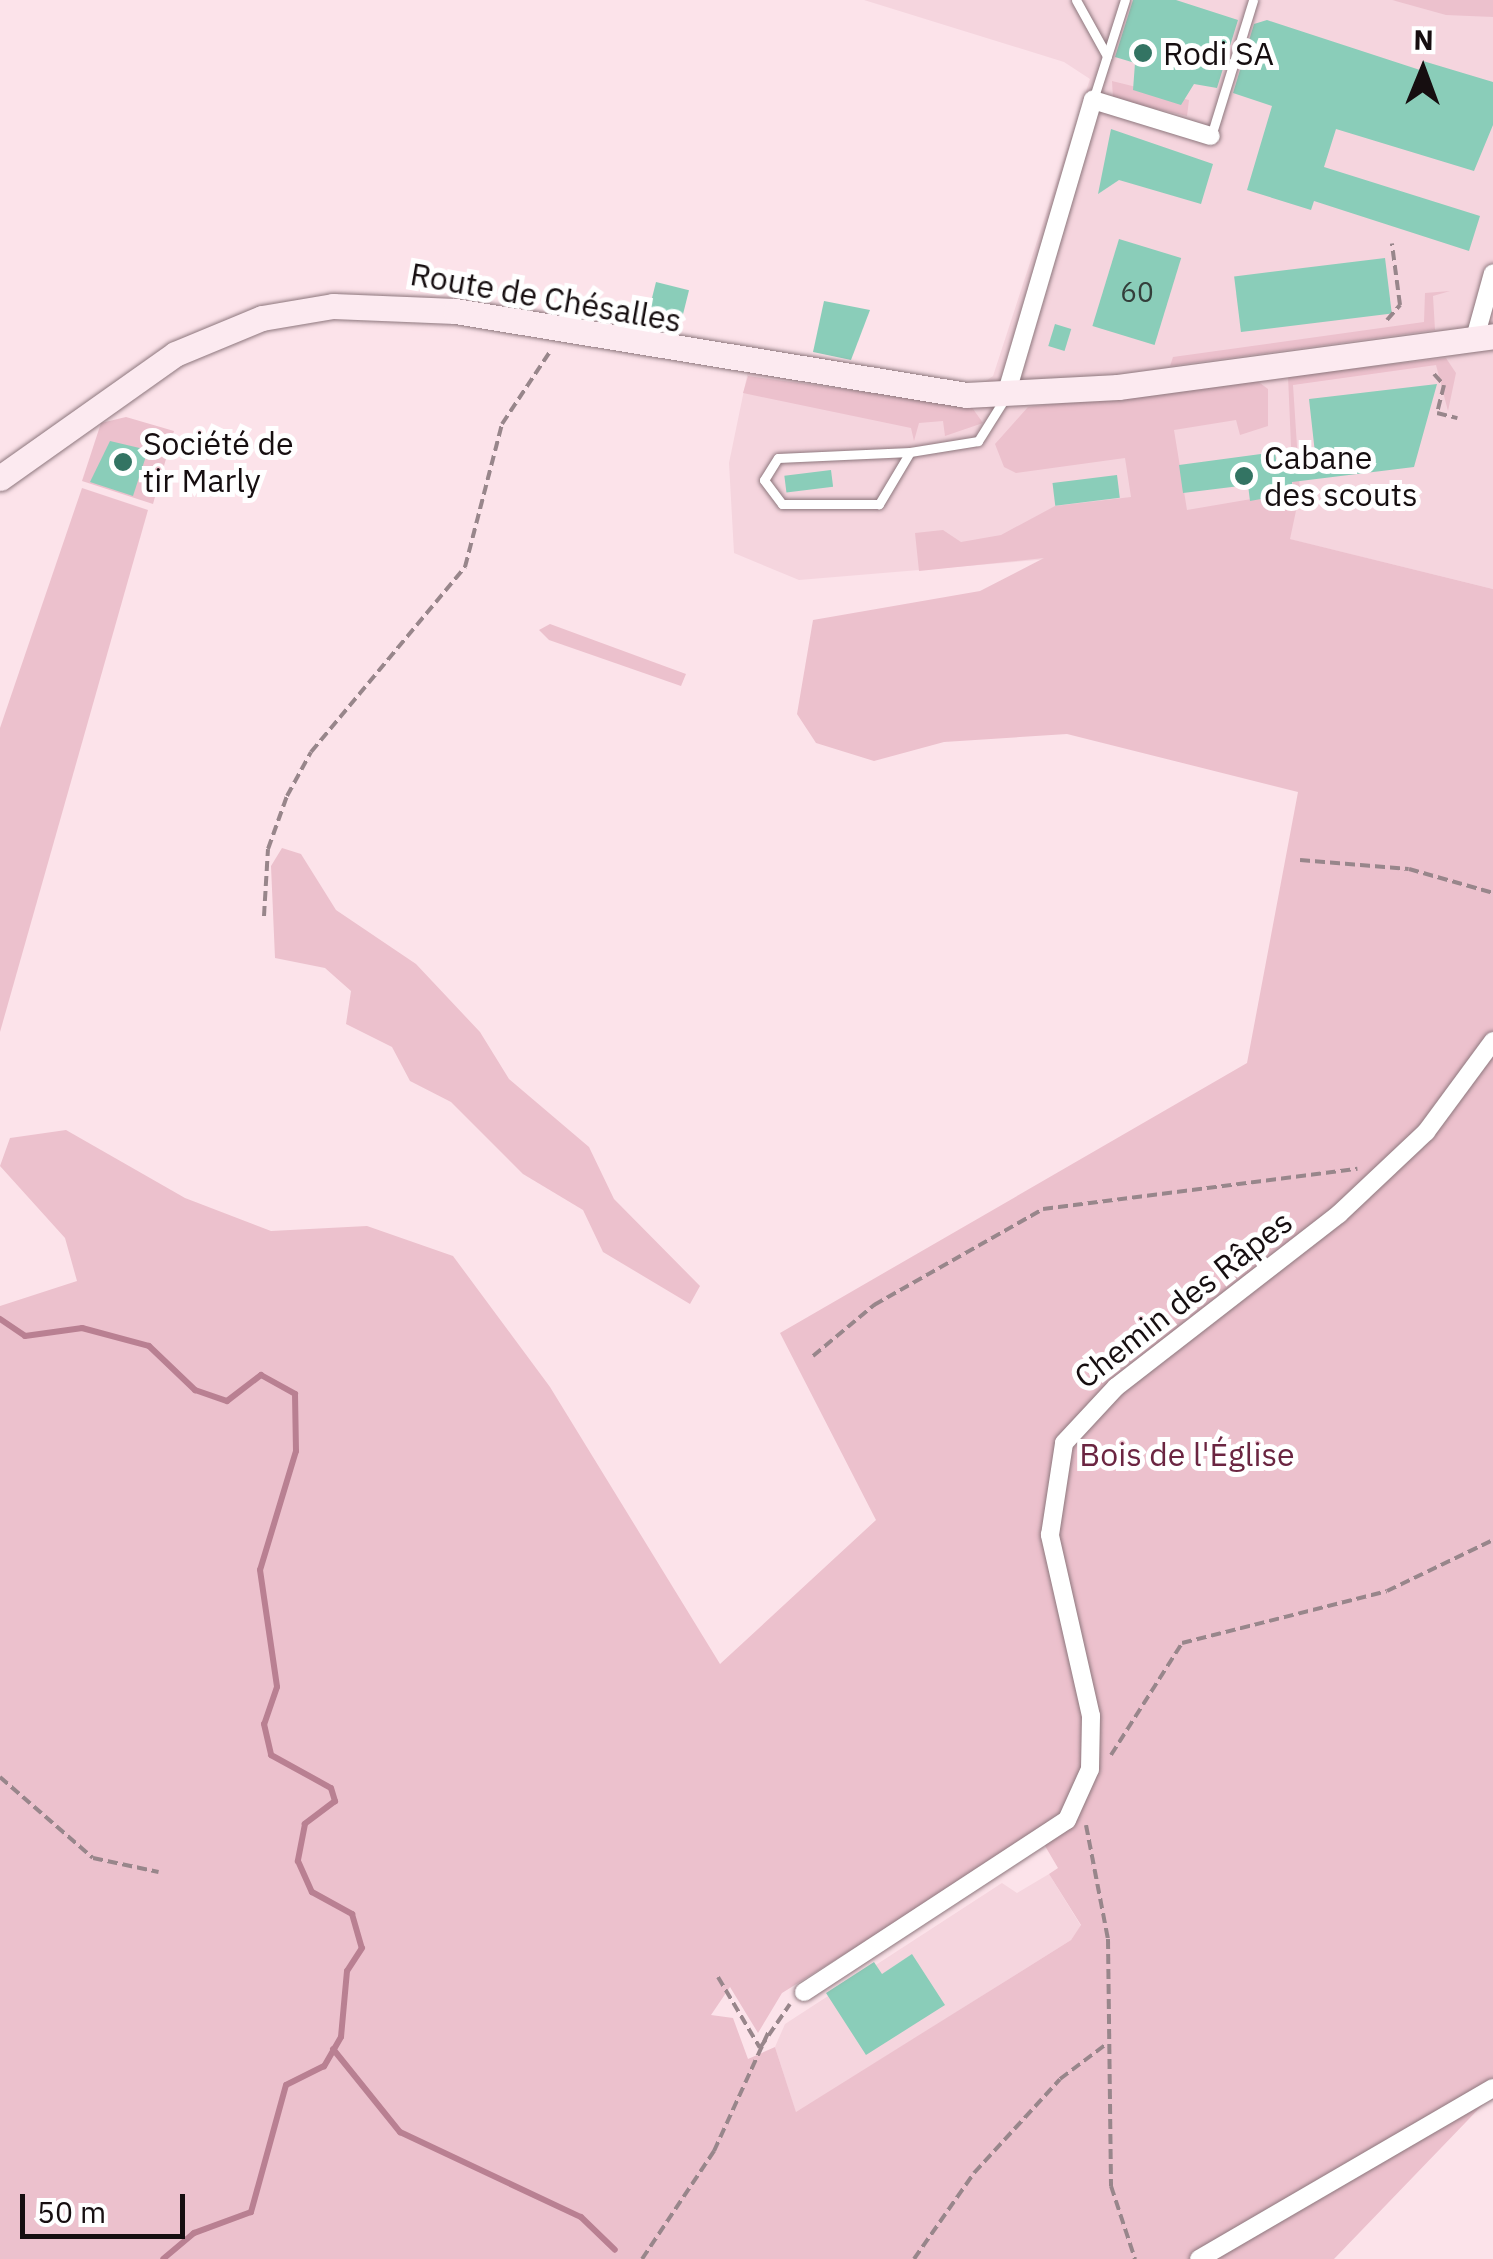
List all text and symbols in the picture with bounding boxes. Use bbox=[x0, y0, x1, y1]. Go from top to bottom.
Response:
north arrow bbox=[1373, 20, 1473, 120]
text: N bbox=[1413, 21, 1434, 58]
place label: Rodi SA bbox=[1163, 34, 1274, 72]
marker: Rodi SA bbox=[1132, 42, 1154, 64]
street label: Route de Chésalles bbox=[407, 254, 685, 340]
house number: 60 bbox=[1120, 275, 1154, 309]
place label: Société de tir Marly bbox=[143, 425, 294, 500]
place label: Cabane des scouts bbox=[1264, 439, 1418, 514]
marker: Société de tir Marly bbox=[112, 451, 134, 473]
marker: Cabane des scouts bbox=[1233, 465, 1255, 487]
street label: Chemin des Râpes bbox=[1067, 1202, 1299, 1396]
park label: Bois de l'Église bbox=[1079, 1435, 1295, 1473]
scale bar bbox=[25, 2174, 190, 2236]
text: 50 m bbox=[37, 2192, 106, 2231]

